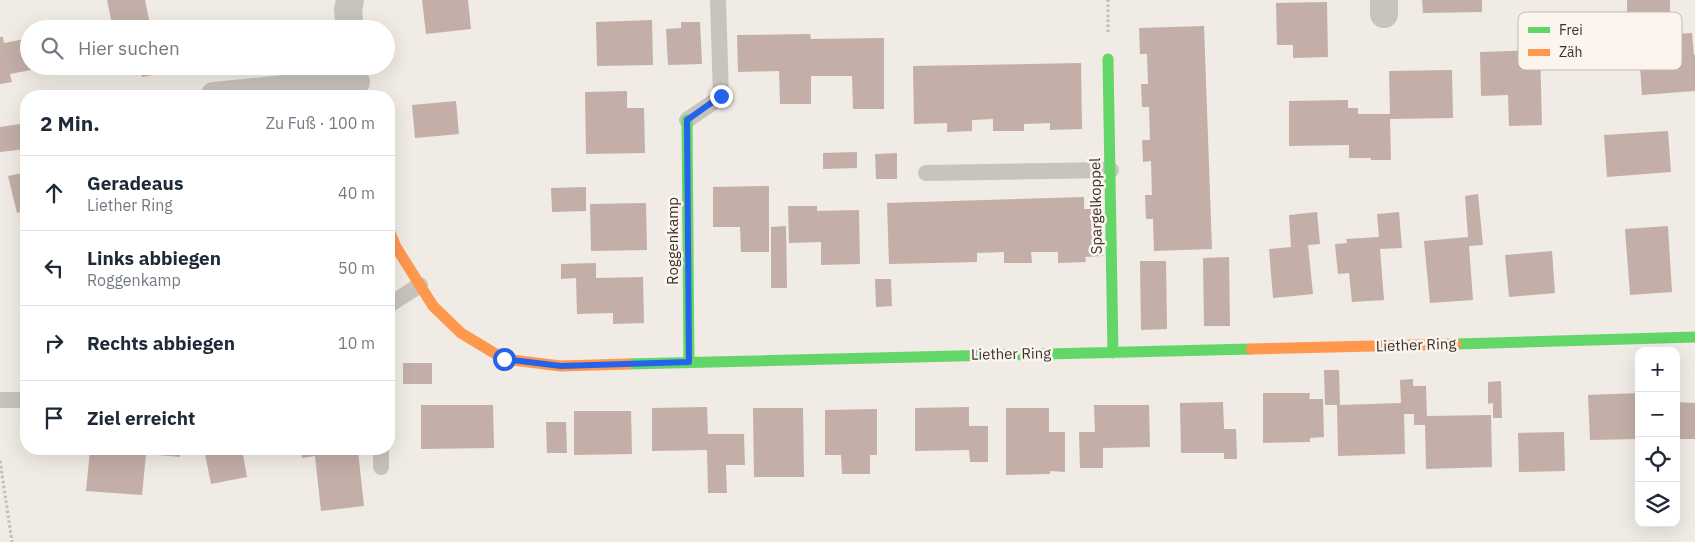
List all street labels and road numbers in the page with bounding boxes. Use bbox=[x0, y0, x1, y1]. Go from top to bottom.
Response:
street label: Spargelkoppel bbox=[1085, 158, 1106, 254]
street label: Roggenkamp bbox=[663, 197, 682, 285]
street label: Liether Ring bbox=[1375, 334, 1457, 355]
street label: Liether Ring bbox=[971, 343, 1051, 364]

